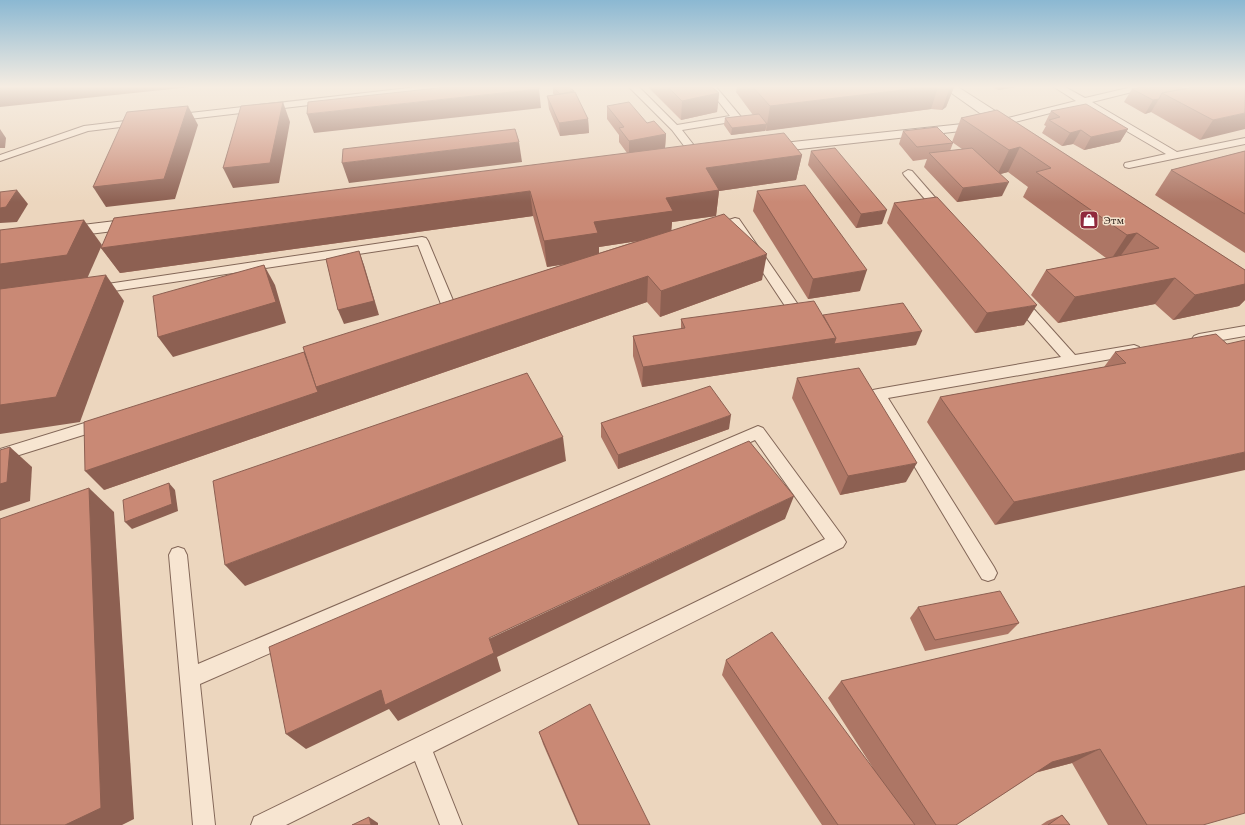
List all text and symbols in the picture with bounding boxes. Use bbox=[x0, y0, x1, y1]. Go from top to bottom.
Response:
shop icon: Этм bbox=[1078, 209, 1100, 231]
place label: Этм bbox=[1103, 212, 1125, 229]

